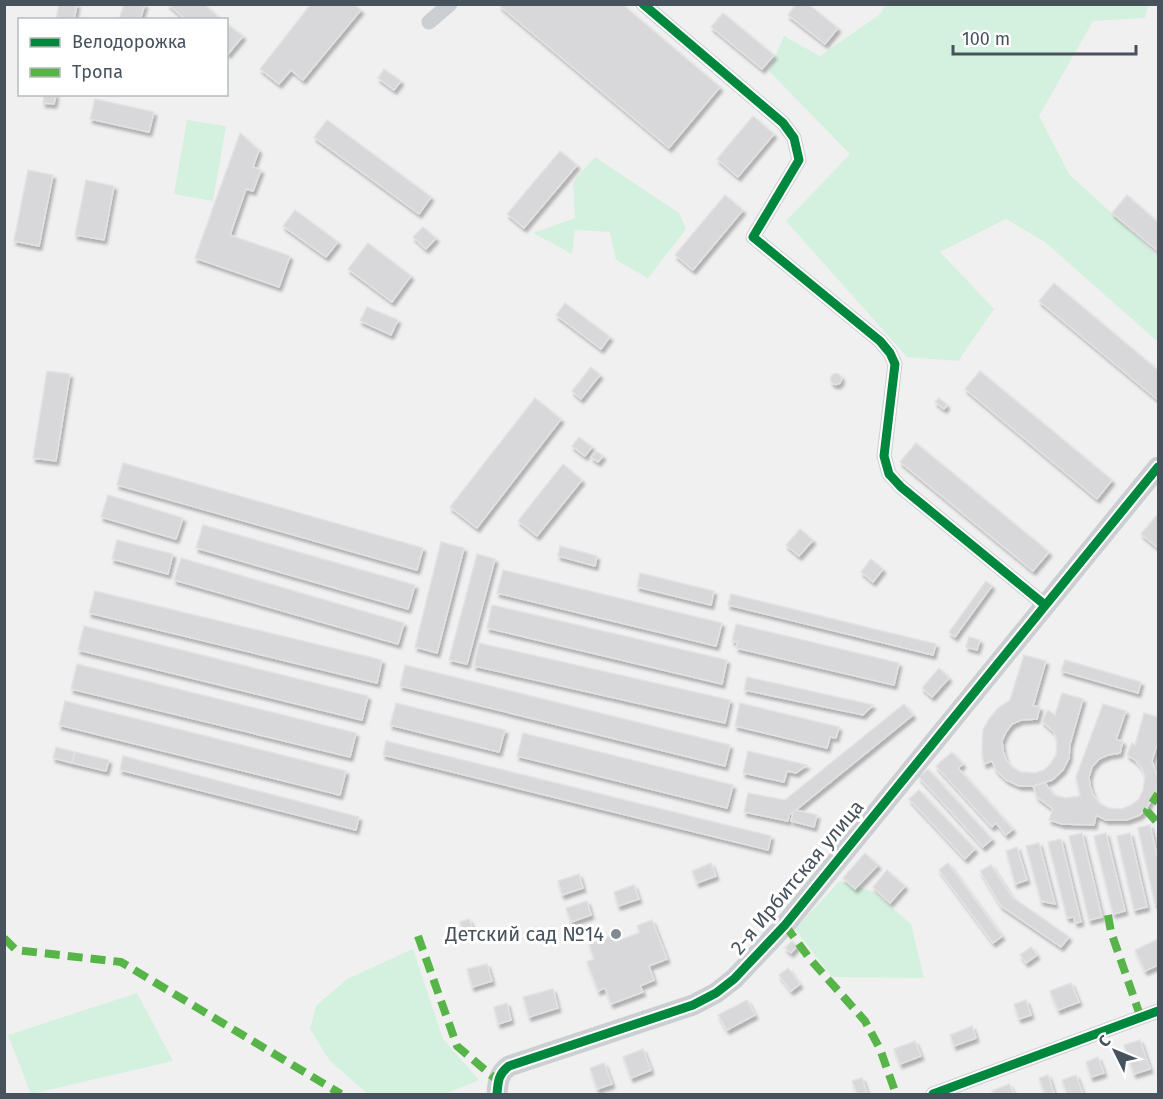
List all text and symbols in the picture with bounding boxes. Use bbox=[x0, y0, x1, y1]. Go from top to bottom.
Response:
legend bbox=[18, 18, 228, 96]
scale bar bbox=[953, 18, 1136, 56]
text: 100 m bbox=[962, 28, 1010, 50]
text: Велодорожка bbox=[72, 31, 187, 53]
text: Тропа bbox=[72, 61, 123, 83]
street label: 2-я Ирбитская улица bbox=[725, 795, 869, 959]
place label: Детский сад №14 bbox=[444, 922, 604, 946]
marker: Детский сад №14 bbox=[609, 927, 623, 941]
north arrow bbox=[1085, 1021, 1145, 1081]
text: С bbox=[1094, 1031, 1115, 1051]

